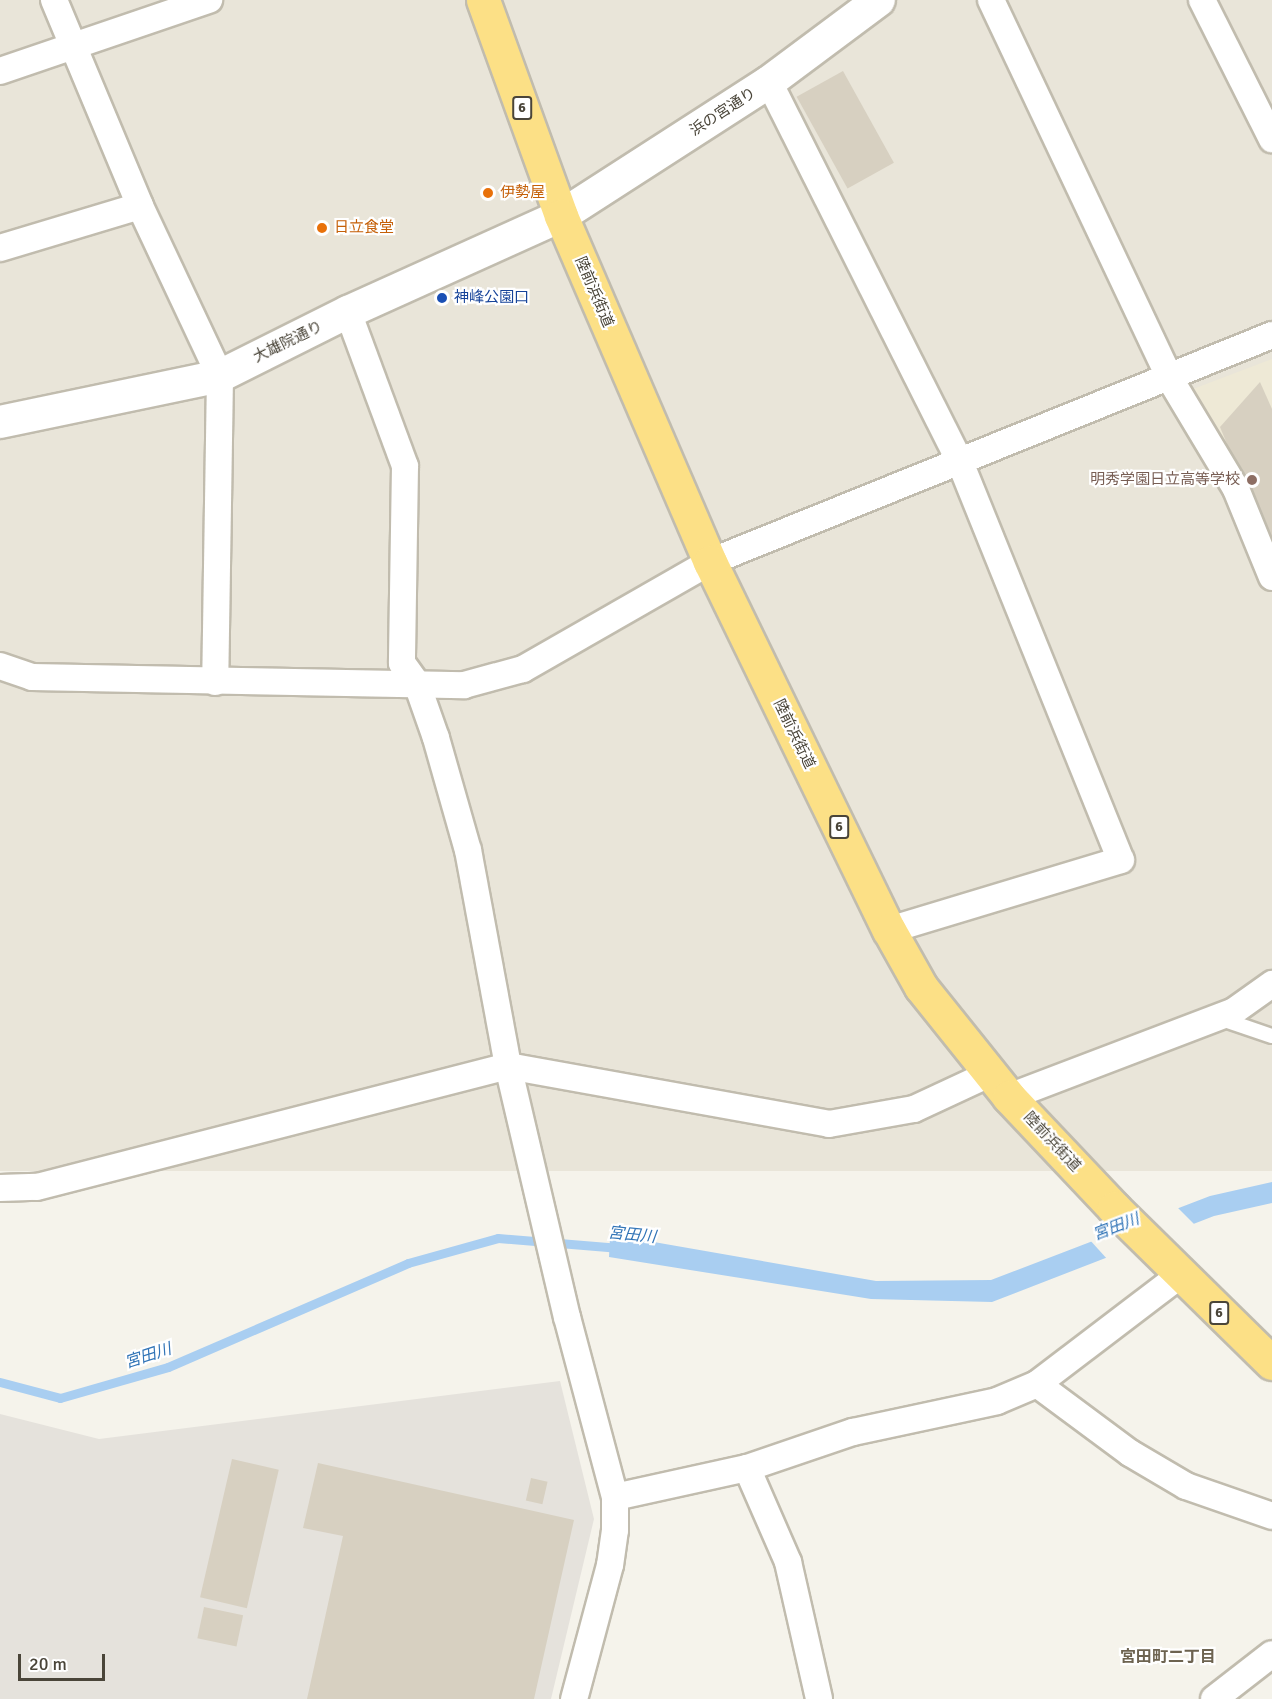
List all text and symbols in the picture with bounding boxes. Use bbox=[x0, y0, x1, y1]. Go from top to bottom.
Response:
street label: 浜の宮通り bbox=[687, 84, 759, 140]
road number: 6 bbox=[512, 97, 532, 119]
place label: 伊勢屋 bbox=[500, 184, 545, 202]
marker: 伊勢屋 bbox=[481, 186, 495, 200]
place label: 日立食堂 bbox=[334, 219, 394, 237]
marker: 日立食堂 bbox=[315, 221, 329, 235]
street label: 陸前浜街道 bbox=[571, 254, 617, 330]
place label: 神峰公園口 bbox=[454, 289, 529, 307]
marker: 神峰公園口 bbox=[435, 291, 449, 305]
street label: 大雄院通り bbox=[250, 317, 326, 367]
place label: 明秀学園日立高等学校 bbox=[1090, 471, 1240, 489]
marker: 明秀学園日立高等学校 bbox=[1245, 473, 1259, 487]
street label: 陸前浜街道 bbox=[769, 696, 819, 772]
road number: 6 bbox=[828, 816, 850, 838]
street label: 陸前浜街道 bbox=[1020, 1108, 1084, 1176]
water label: 宮田川 bbox=[1090, 1209, 1142, 1245]
water label: 宮田川 bbox=[607, 1223, 657, 1247]
road number: 6 bbox=[1208, 1302, 1230, 1324]
water label: 宮田川 bbox=[122, 1339, 174, 1373]
scale bar bbox=[21, 1642, 108, 1680]
district label: 宮田町二丁目 bbox=[1120, 1647, 1216, 1667]
text: 20 m bbox=[29, 1653, 67, 1675]

